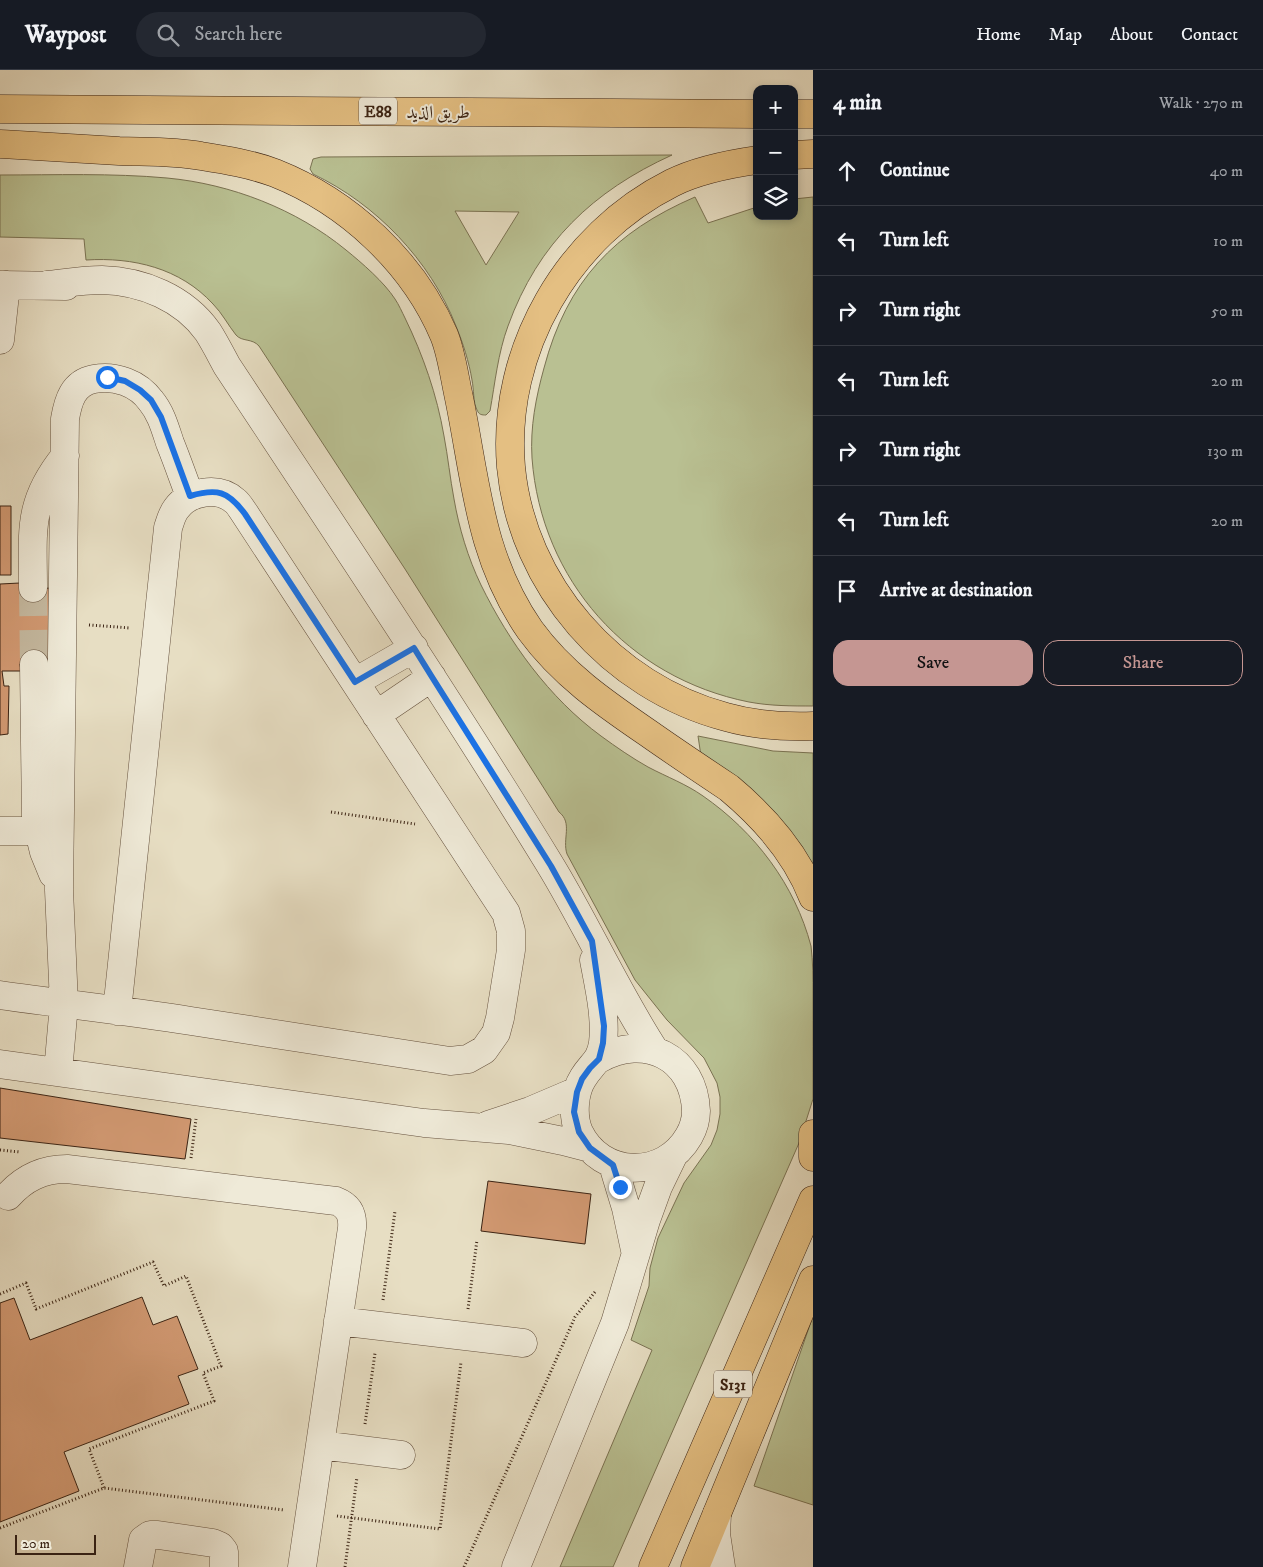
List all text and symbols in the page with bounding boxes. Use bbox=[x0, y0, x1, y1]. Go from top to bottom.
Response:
search box bbox=[136, 12, 486, 57]
text: Waypost bbox=[25, 20, 106, 50]
icon: search bbox=[154, 21, 182, 49]
text: Search here bbox=[194, 23, 282, 46]
text: Home bbox=[976, 24, 1021, 46]
text: Map bbox=[1049, 24, 1082, 46]
text: About bbox=[1110, 24, 1153, 46]
text: Contact bbox=[1181, 24, 1238, 46]
map controls bbox=[753, 85, 798, 220]
button: + bbox=[753, 85, 798, 130]
text: 4 min bbox=[833, 90, 882, 116]
text: Walk · 270 m bbox=[1159, 93, 1243, 113]
road number: E88 bbox=[359, 97, 397, 124]
street label: طريق الذيد bbox=[406, 102, 470, 124]
button: − bbox=[753, 130, 798, 175]
icon: ahead bbox=[833, 157, 861, 185]
text: Continue bbox=[880, 159, 950, 182]
text: 40 m bbox=[1210, 161, 1243, 181]
button: layers bbox=[753, 175, 798, 220]
icon: left bbox=[833, 227, 861, 255]
text: Turn left bbox=[880, 229, 949, 252]
text: 10 m bbox=[1213, 231, 1243, 251]
icon: right bbox=[833, 297, 861, 325]
text: Turn right bbox=[880, 299, 960, 322]
text: 50 m bbox=[1211, 301, 1243, 321]
route start bbox=[96, 366, 119, 389]
icon: left bbox=[833, 367, 861, 395]
text: Turn left bbox=[880, 369, 949, 392]
text: 20 m bbox=[1211, 371, 1243, 391]
icon: right bbox=[833, 437, 861, 465]
text: Turn right bbox=[880, 439, 960, 462]
text: 130 m bbox=[1207, 441, 1243, 461]
icon: left bbox=[833, 507, 861, 535]
text: Turn left bbox=[880, 509, 949, 532]
text: 20 m bbox=[1211, 511, 1243, 531]
icon: arrive bbox=[833, 577, 861, 605]
text: Arrive at destination bbox=[880, 579, 1032, 602]
button: Save bbox=[833, 640, 1033, 686]
button: Share bbox=[1043, 640, 1243, 686]
route end bbox=[609, 1176, 632, 1199]
road number: S131 bbox=[714, 1370, 752, 1398]
scale bar bbox=[15, 1532, 96, 1555]
text: 20 m bbox=[22, 1535, 50, 1553]

